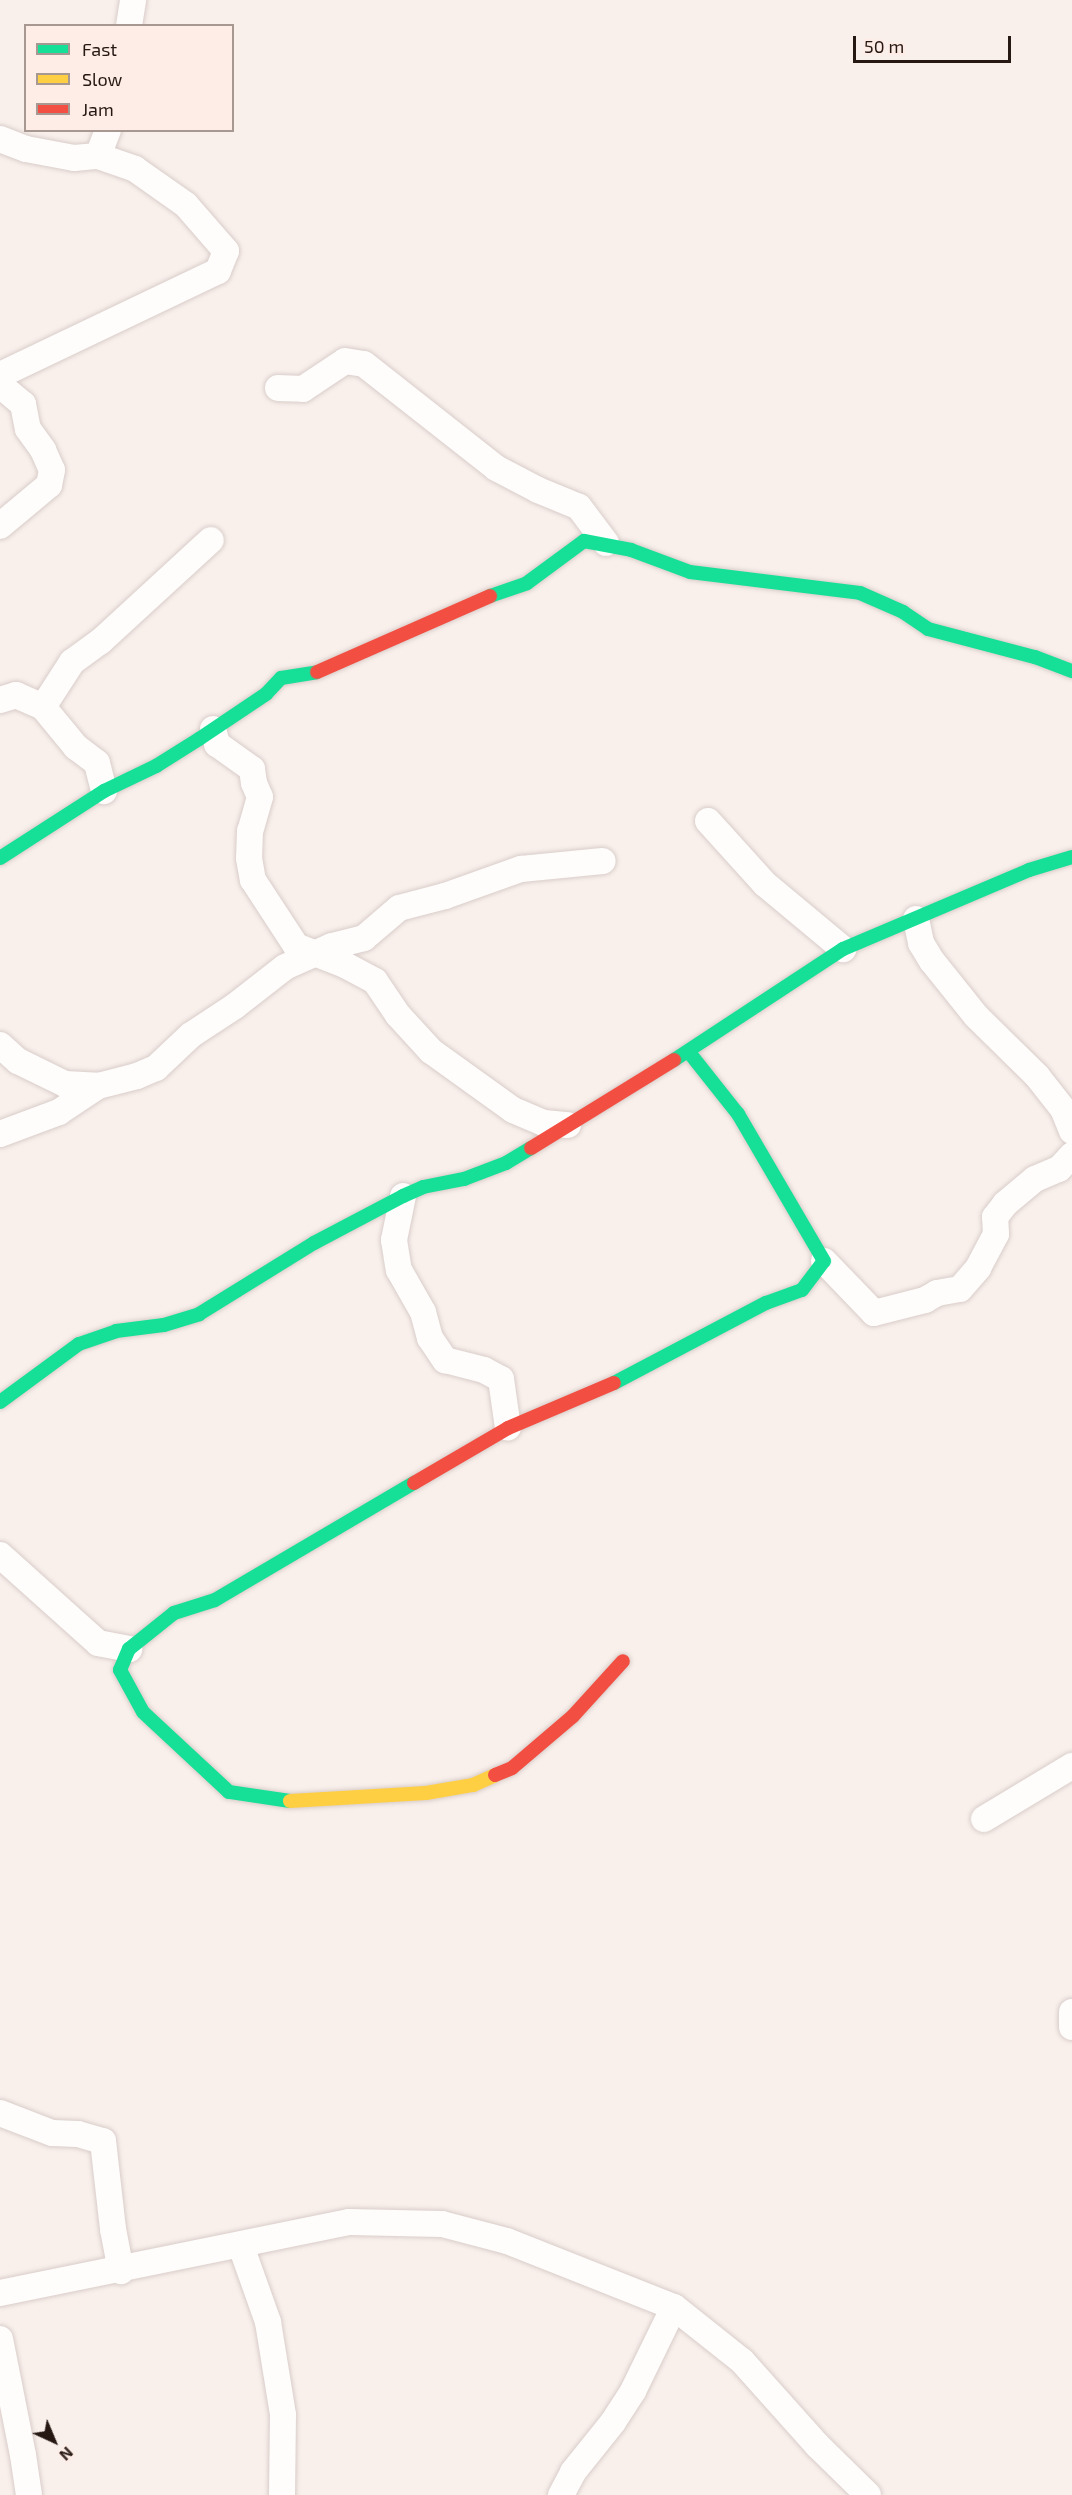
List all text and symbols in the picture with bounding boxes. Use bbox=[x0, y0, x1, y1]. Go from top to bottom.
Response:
legend bbox=[24, 24, 234, 132]
scale bar bbox=[856, 24, 1014, 62]
text: 50 m bbox=[864, 35, 904, 57]
text: Fast bbox=[82, 38, 117, 60]
text: Slow bbox=[82, 68, 122, 90]
text: Jam bbox=[82, 98, 114, 120]
north arrow bbox=[24, 2411, 84, 2471]
text: N bbox=[56, 2443, 78, 2465]

